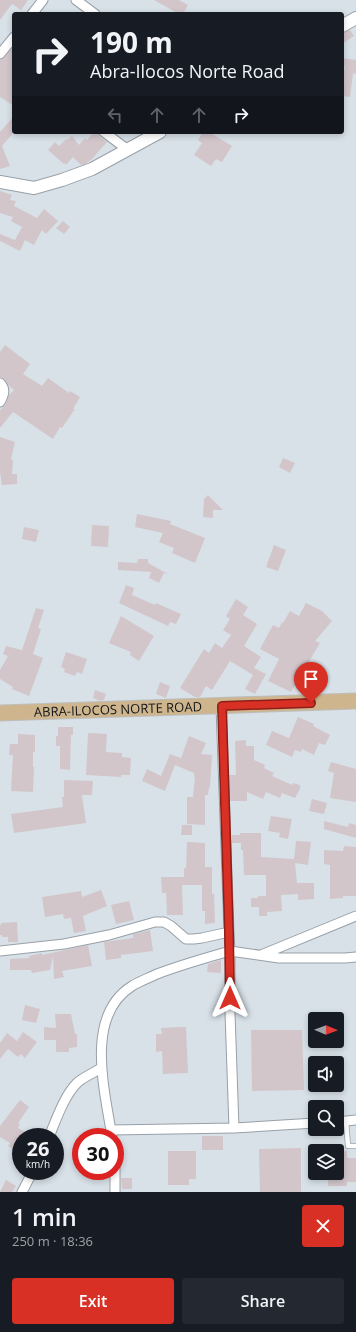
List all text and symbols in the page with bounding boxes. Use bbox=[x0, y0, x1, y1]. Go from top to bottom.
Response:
text: 190 m bbox=[90, 23, 173, 61]
icon: right bbox=[24, 28, 76, 80]
text: Abra-Ilocos Norte Road bbox=[90, 59, 285, 83]
icon: left bbox=[104, 104, 126, 126]
icon: ahead bbox=[146, 104, 168, 126]
icon: ahead bbox=[188, 104, 210, 126]
icon: right bbox=[230, 104, 252, 126]
pin bbox=[294, 662, 328, 703]
icon: arrive bbox=[300, 668, 322, 690]
street label: ABRA-ILOCOS NORTE ROAD bbox=[34, 697, 202, 721]
position arrow bbox=[209, 977, 251, 1019]
north arrow bbox=[308, 1012, 344, 1048]
map controls bbox=[308, 1012, 344, 1180]
button: sound bbox=[308, 1056, 344, 1092]
button: search bbox=[308, 1100, 344, 1136]
speed limit sign: 30 bbox=[72, 1128, 124, 1180]
text: 26 bbox=[27, 1135, 49, 1162]
button: layers bbox=[308, 1144, 344, 1180]
text: km/h bbox=[26, 1157, 50, 1171]
text: 1 min bbox=[12, 1200, 77, 1233]
button: close bbox=[302, 1205, 344, 1247]
text: 250 m · 18:36 bbox=[12, 1232, 93, 1250]
button: Exit bbox=[12, 1278, 174, 1324]
button: Share bbox=[182, 1278, 344, 1324]

